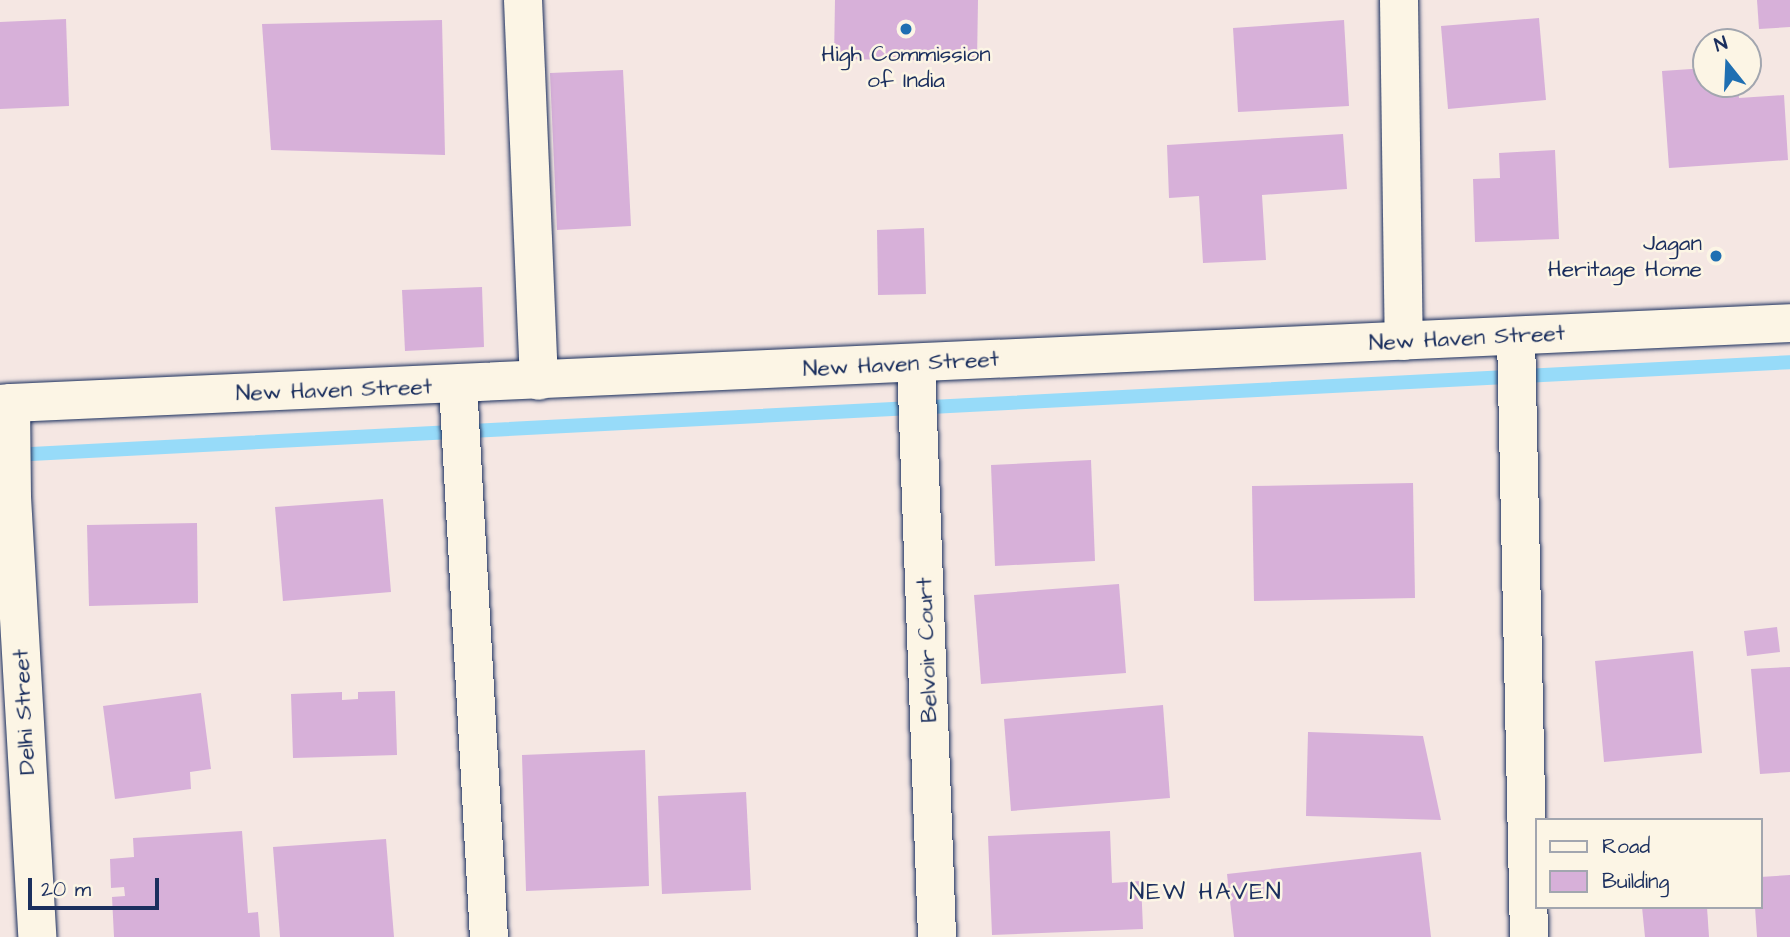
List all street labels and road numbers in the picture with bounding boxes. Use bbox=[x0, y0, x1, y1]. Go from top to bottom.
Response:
street label: New Haven Street bbox=[1368, 319, 1566, 357]
street label: New Haven Street bbox=[802, 345, 1000, 383]
street label: New Haven Street bbox=[235, 373, 433, 407]
street label: Belvoir Court bbox=[911, 577, 943, 723]
street label: Delhi Street bbox=[7, 648, 41, 776]

